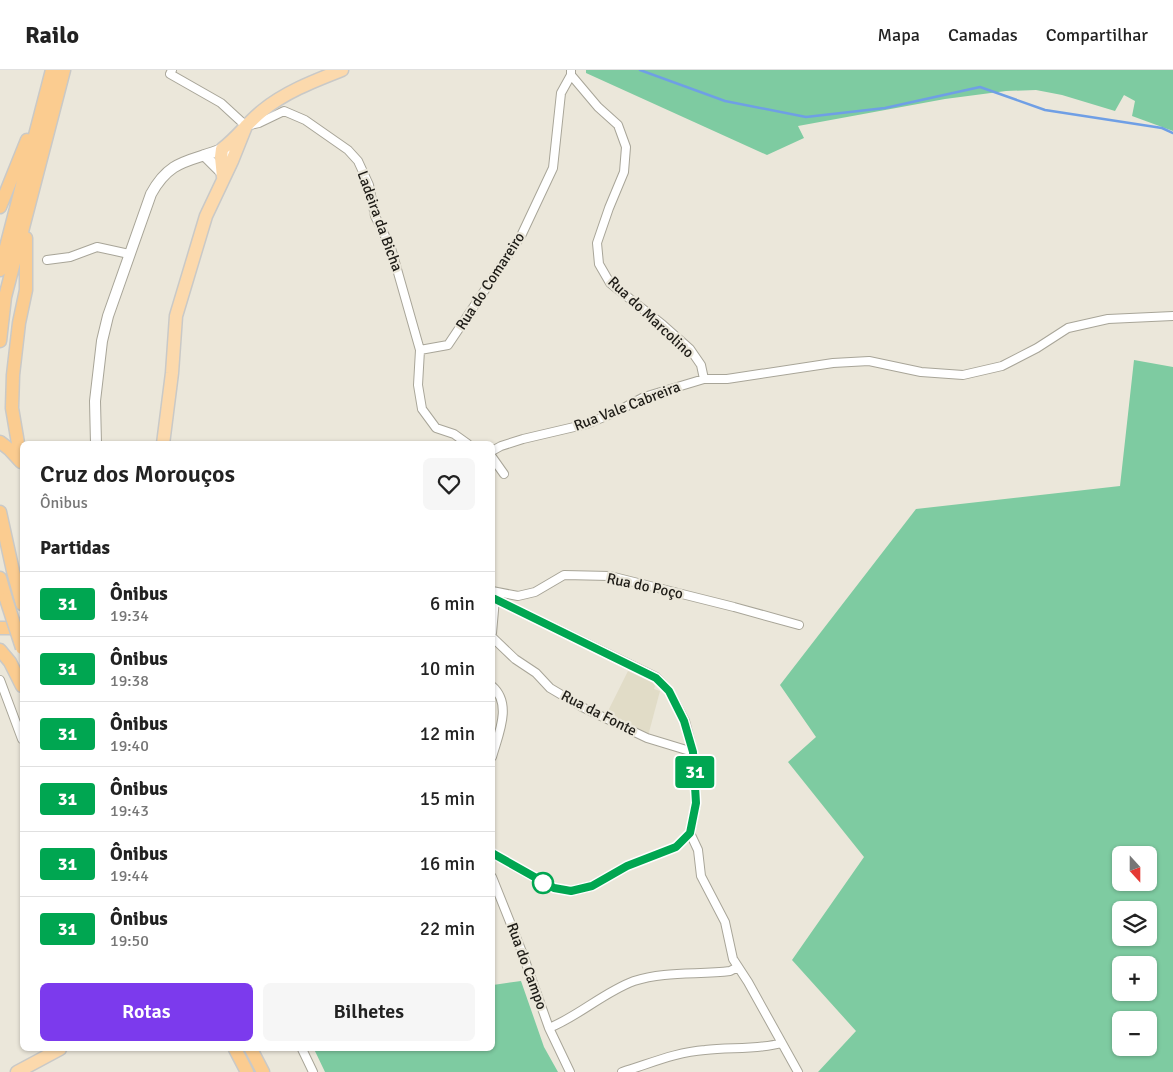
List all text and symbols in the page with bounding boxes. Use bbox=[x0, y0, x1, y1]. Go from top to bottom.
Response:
text: Railo bbox=[25, 20, 79, 50]
text: Mapa bbox=[878, 24, 920, 46]
text: Camadas bbox=[948, 24, 1018, 46]
text: Compartilhar bbox=[1046, 24, 1148, 46]
street label: Ladeira da Bicha bbox=[353, 168, 407, 274]
street label: Rua do Comareiro bbox=[452, 229, 528, 333]
street label: Rua do Marcolino bbox=[604, 273, 698, 362]
street label: Rua Vale Cabreira bbox=[571, 377, 683, 435]
button: heart bbox=[423, 458, 475, 510]
text: Cruz dos Morouços bbox=[40, 459, 235, 489]
text: Ônibus bbox=[40, 493, 88, 513]
text: Partidas bbox=[40, 536, 110, 560]
street label: Rua do Poço bbox=[605, 569, 685, 603]
text: Ônibus bbox=[110, 582, 168, 606]
text: 6 min bbox=[430, 592, 475, 616]
text: 31 bbox=[58, 593, 77, 615]
text: 19:34 bbox=[110, 606, 149, 626]
text: Ônibus bbox=[110, 647, 168, 671]
text: 10 min bbox=[420, 657, 475, 681]
text: 31 bbox=[58, 658, 77, 680]
text: 19:38 bbox=[110, 671, 149, 691]
street label: Rua da Fonte bbox=[558, 686, 640, 740]
text: Ônibus bbox=[110, 712, 168, 736]
text: 12 min bbox=[420, 722, 475, 746]
text: 31 bbox=[58, 723, 77, 745]
text: 19:40 bbox=[110, 736, 149, 756]
line badge: 31 bbox=[672, 756, 718, 788]
text: 31 bbox=[685, 761, 705, 783]
text: Ônibus bbox=[110, 777, 168, 801]
text: 15 min bbox=[420, 787, 475, 811]
text: 31 bbox=[58, 788, 77, 810]
text: 19:43 bbox=[110, 801, 149, 821]
text: Ônibus bbox=[110, 842, 168, 866]
north arrow bbox=[1112, 846, 1158, 891]
map controls bbox=[1112, 846, 1157, 1056]
text: 16 min bbox=[420, 852, 475, 876]
text: 31 bbox=[58, 853, 77, 875]
text: 19:44 bbox=[110, 866, 149, 886]
unlabelled marker bbox=[532, 872, 554, 894]
button: layers bbox=[1112, 901, 1157, 946]
text: Ônibus bbox=[110, 907, 168, 931]
text: 22 min bbox=[420, 917, 475, 941]
text: 31 bbox=[58, 918, 77, 940]
street label: Rua do Campo bbox=[503, 920, 551, 1012]
text: 19:50 bbox=[110, 931, 149, 951]
button: + bbox=[1112, 956, 1157, 1001]
button: Rotas bbox=[40, 983, 253, 1041]
button: Bilhetes bbox=[263, 983, 475, 1041]
button: − bbox=[1112, 1011, 1157, 1056]

